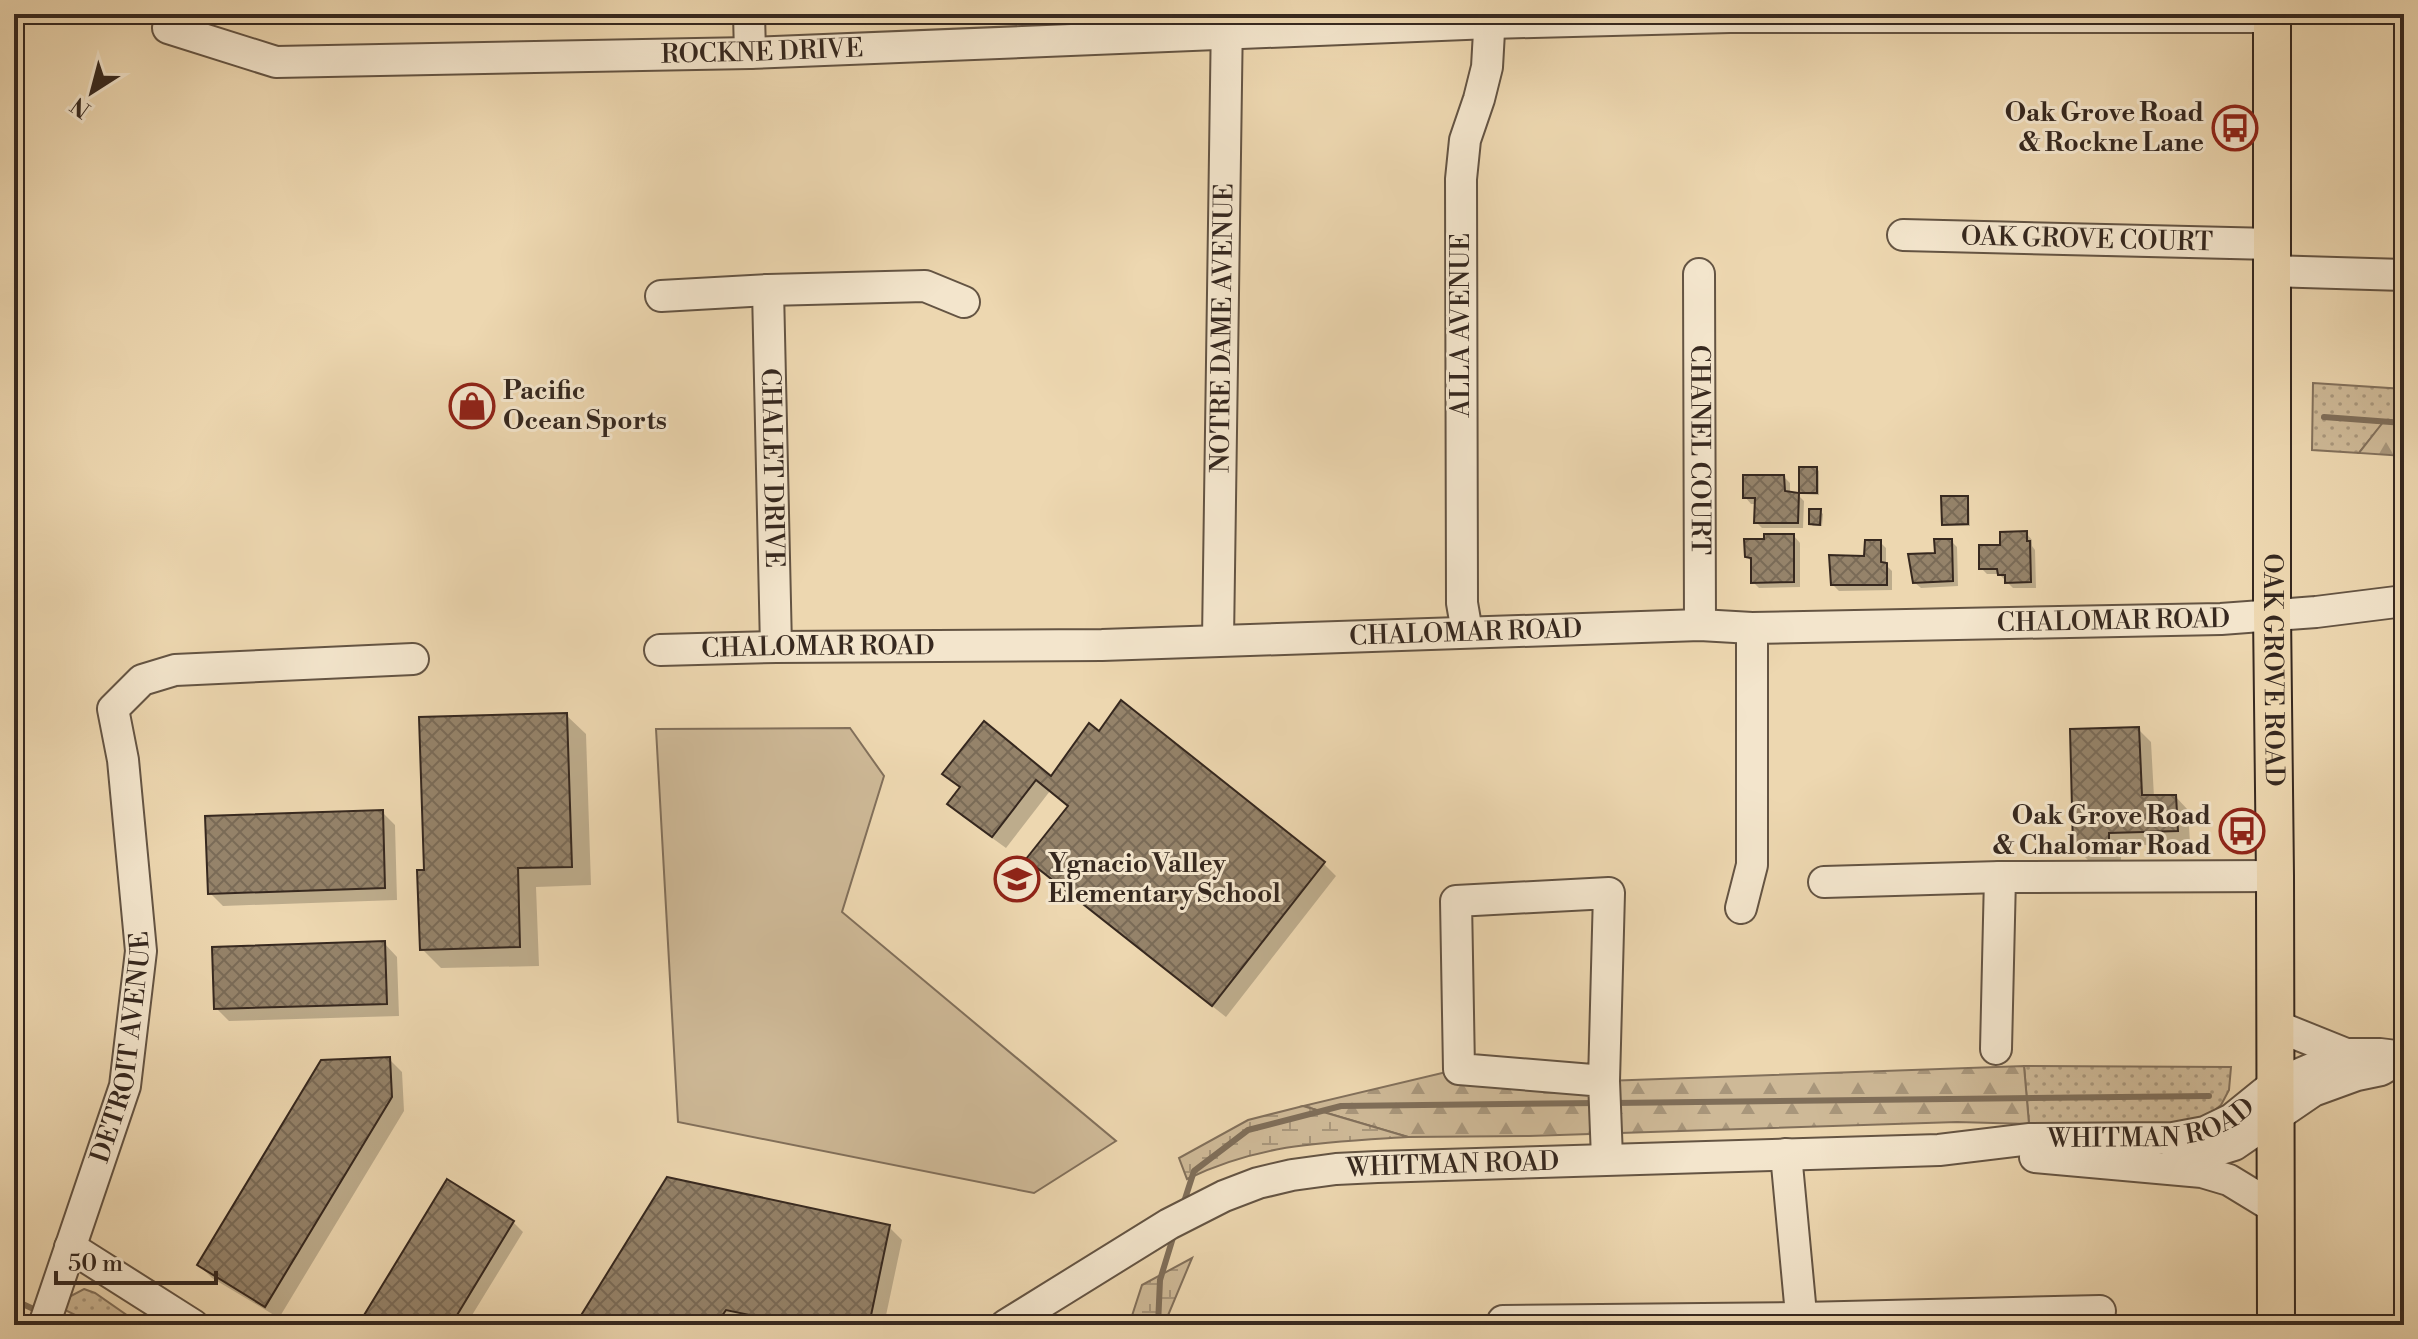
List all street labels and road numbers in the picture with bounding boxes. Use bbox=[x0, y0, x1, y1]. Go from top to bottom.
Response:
street label: ROCKNE DRIVE bbox=[661, 32, 864, 71]
street label: NOTRE DAME AVENUE bbox=[1204, 183, 1241, 473]
street label: OAK GROVE COURT bbox=[1961, 220, 2213, 259]
street label: ALLA AVENUE bbox=[1445, 233, 1477, 418]
street label: CHANEL COURT bbox=[1683, 345, 1716, 555]
street label: CHALET DRIVE bbox=[754, 368, 790, 568]
street label: OAK GROVE ROAD bbox=[2256, 553, 2290, 787]
street label: CHALOMAR ROAD bbox=[1997, 603, 2230, 639]
street label: CHALOMAR ROAD bbox=[1349, 613, 1583, 653]
street label: CHALOMAR ROAD bbox=[701, 630, 935, 665]
street label: DETROIT AVENUE bbox=[84, 930, 157, 1167]
street label: WHITMAN ROAD bbox=[2046, 1091, 2261, 1155]
street label: WHITMAN ROAD bbox=[1345, 1145, 1560, 1185]

